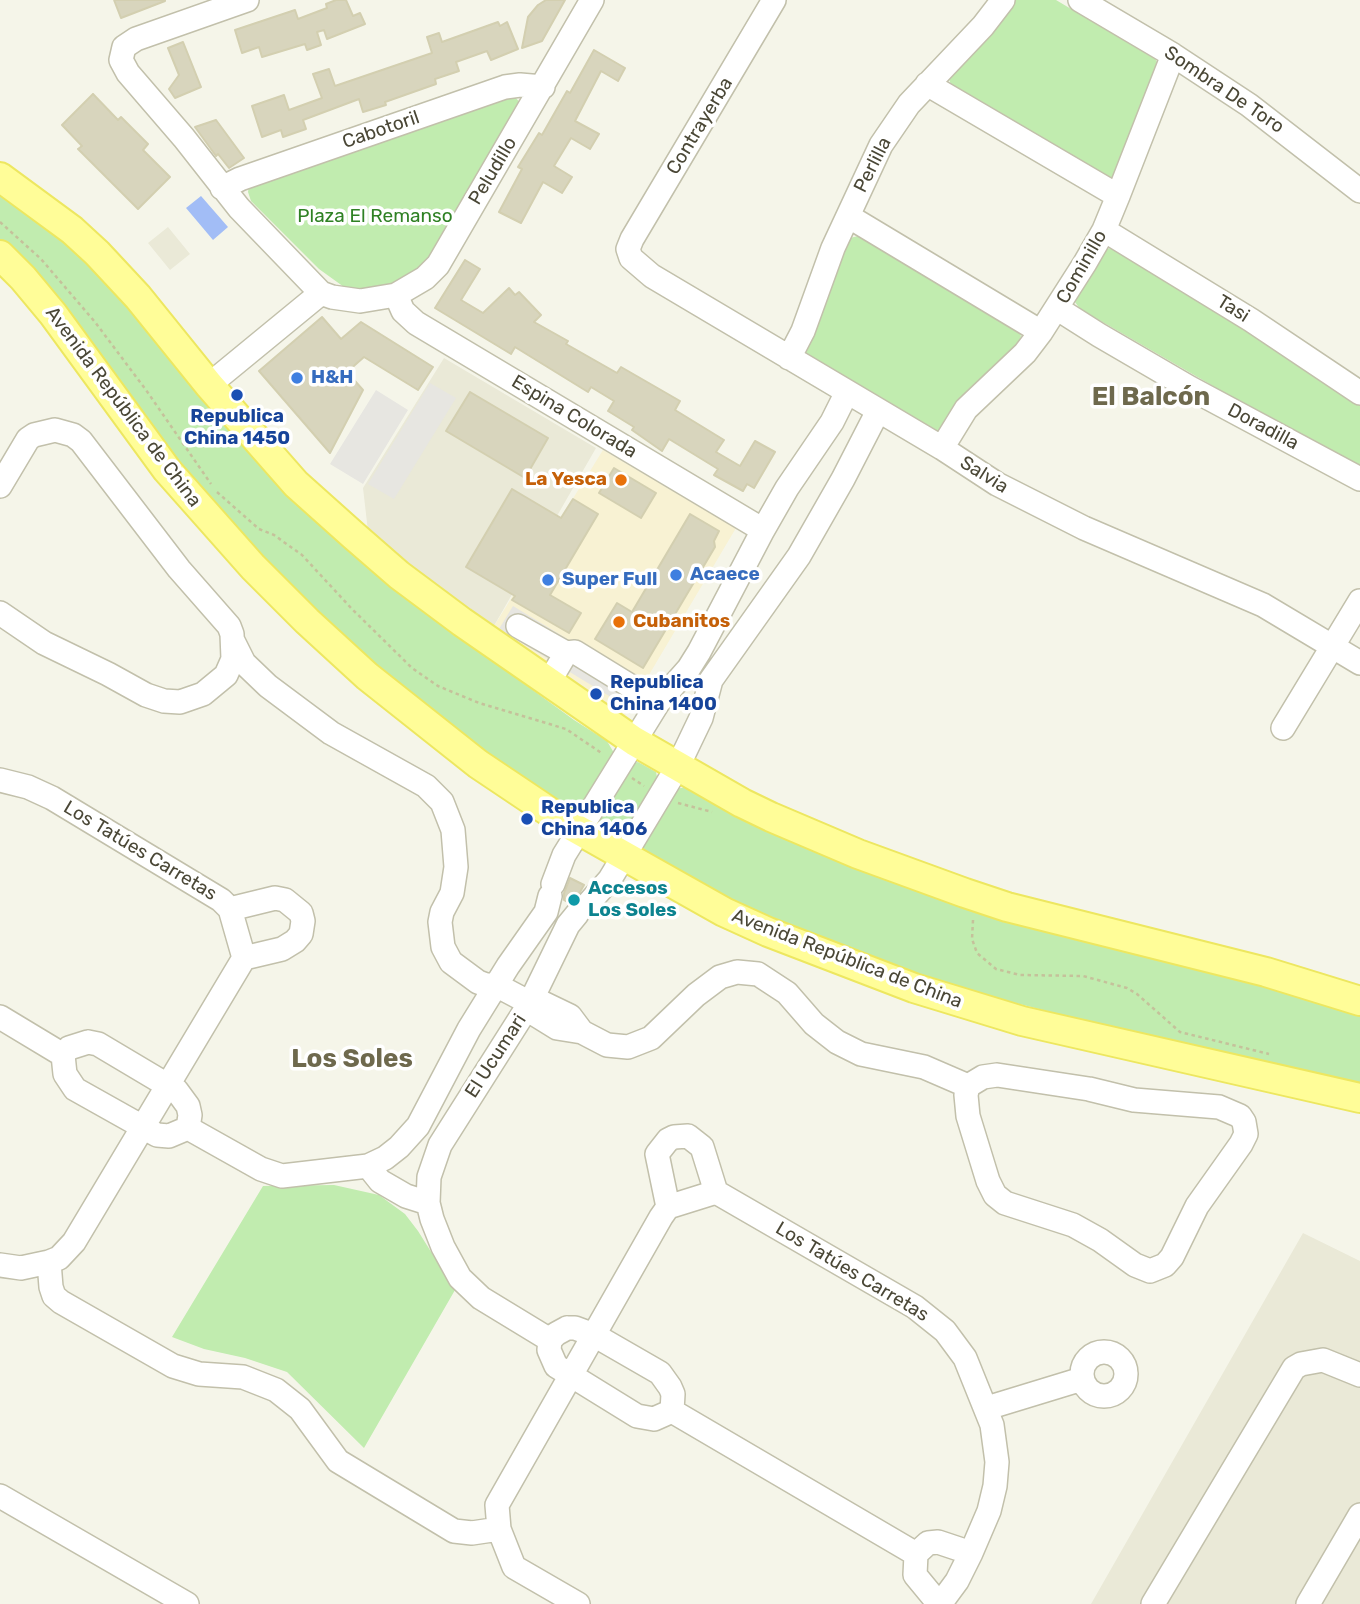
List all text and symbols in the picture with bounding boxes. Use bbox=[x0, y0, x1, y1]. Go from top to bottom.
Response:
street label: Sombra De Toro bbox=[1160, 42, 1288, 138]
street label: Contrayerba bbox=[662, 73, 738, 179]
street label: Cabotoril bbox=[339, 106, 423, 154]
street label: Peludillo bbox=[464, 133, 522, 209]
street label: Perlilla bbox=[849, 134, 897, 196]
park label: Plaza El Remanso bbox=[297, 206, 453, 228]
street label: Cominillo bbox=[1052, 226, 1112, 308]
street label: Tasi bbox=[1213, 290, 1253, 328]
street label: Avenida República de China bbox=[40, 302, 206, 512]
place label: H&H bbox=[311, 367, 353, 389]
marker: H&H bbox=[289, 370, 305, 386]
street label: Espina Colorada bbox=[507, 371, 641, 463]
district label: El Balcón bbox=[1092, 381, 1210, 413]
marker: Republica China 1450 bbox=[229, 387, 245, 403]
street label: Doradilla bbox=[1224, 399, 1302, 455]
place label: Republica China 1450 bbox=[184, 406, 290, 450]
street label: Salvia bbox=[956, 451, 1012, 499]
place label: La Yesca bbox=[525, 469, 607, 491]
marker: La Yesca bbox=[613, 472, 629, 488]
place label: Acaece bbox=[690, 564, 760, 586]
marker: Acaece bbox=[668, 567, 684, 583]
place label: Super Full bbox=[562, 569, 657, 591]
marker: Super Full bbox=[540, 572, 556, 588]
place label: Cubanitos bbox=[633, 611, 730, 633]
marker: Cubanitos bbox=[611, 614, 627, 630]
place label: Republica China 1400 bbox=[610, 672, 717, 716]
marker: Republica China 1400 bbox=[588, 686, 604, 702]
street label: Los Tatúes Carretas bbox=[59, 796, 221, 906]
place label: Republica China 1406 bbox=[541, 797, 647, 841]
marker: Republica China 1406 bbox=[519, 811, 535, 827]
place label: Accesos Los Soles bbox=[588, 878, 677, 922]
marker: Accesos Los Soles bbox=[566, 892, 582, 908]
street label: Avenida República de China bbox=[729, 904, 965, 1014]
street label: El Ucumari bbox=[461, 1010, 531, 1102]
district label: Los Soles bbox=[291, 1043, 413, 1075]
street label: Los Tatúes Carretas bbox=[771, 1217, 933, 1327]

